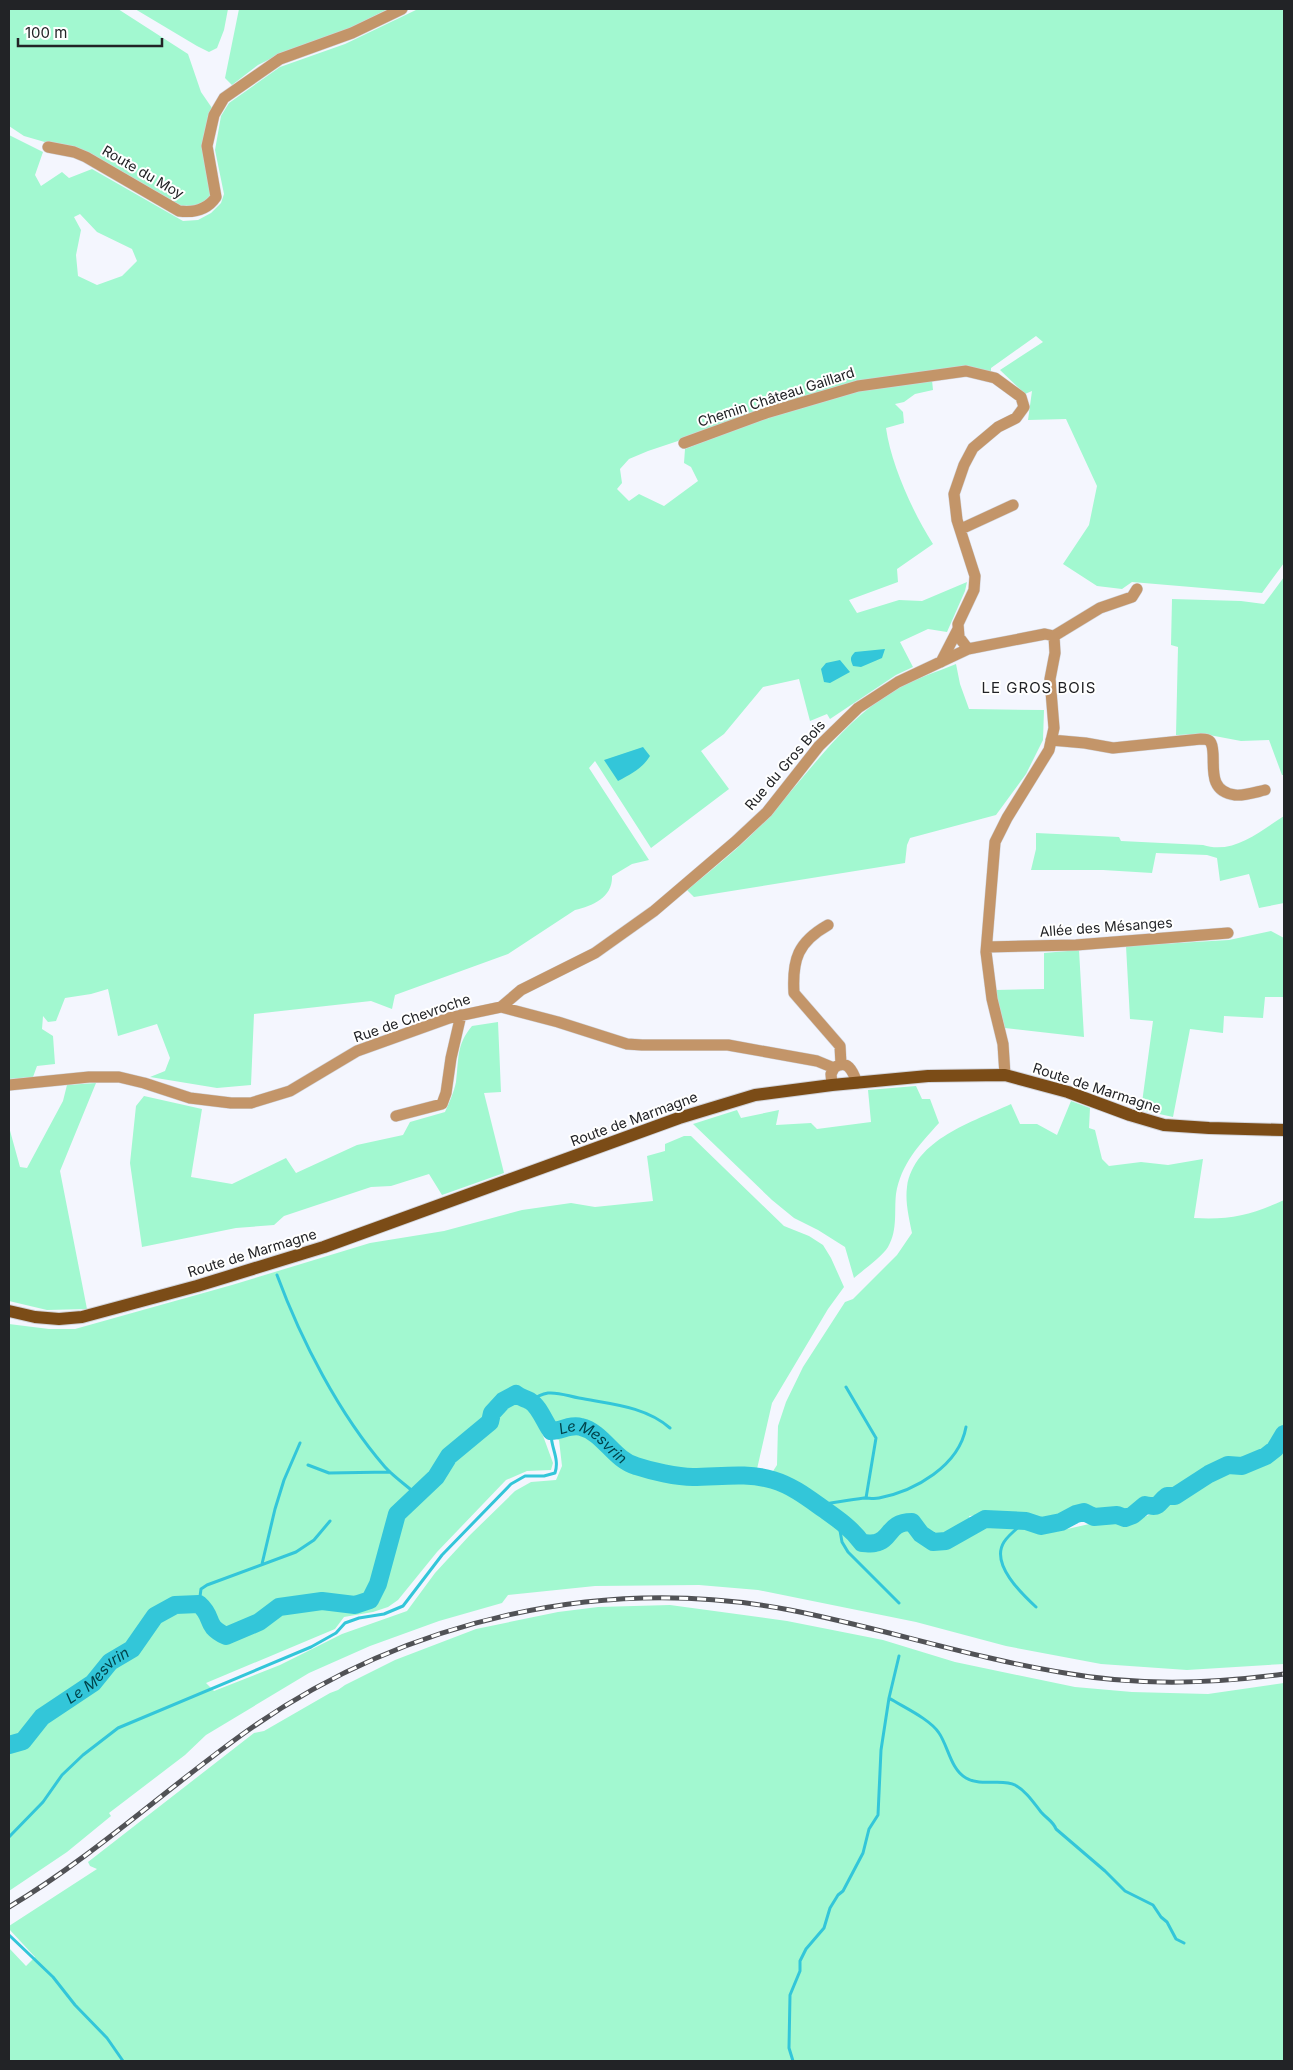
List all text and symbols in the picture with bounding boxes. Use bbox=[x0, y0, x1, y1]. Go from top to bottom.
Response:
scale bar bbox=[18, 15, 161, 47]
text: 100 m bbox=[25, 23, 67, 42]
street label: Route du Moy bbox=[99, 141, 187, 202]
street label: Chemin Château Gaillard bbox=[695, 363, 856, 430]
district label: LE GROS BOIS bbox=[982, 678, 1096, 697]
street label: Rue du Gros Bois bbox=[741, 716, 828, 813]
street label: Allée des Mésanges bbox=[1039, 913, 1173, 940]
street label: Rue de Chevroche bbox=[351, 990, 472, 1045]
street label: Route de Marmagne bbox=[1031, 1059, 1163, 1116]
street label: Route de Marmagne bbox=[568, 1088, 700, 1149]
street label: Route de Marmagne bbox=[185, 1225, 318, 1280]
water label: Le Mesvrin bbox=[556, 1416, 631, 1468]
water label: Le Mesvrin bbox=[62, 1643, 132, 1707]

